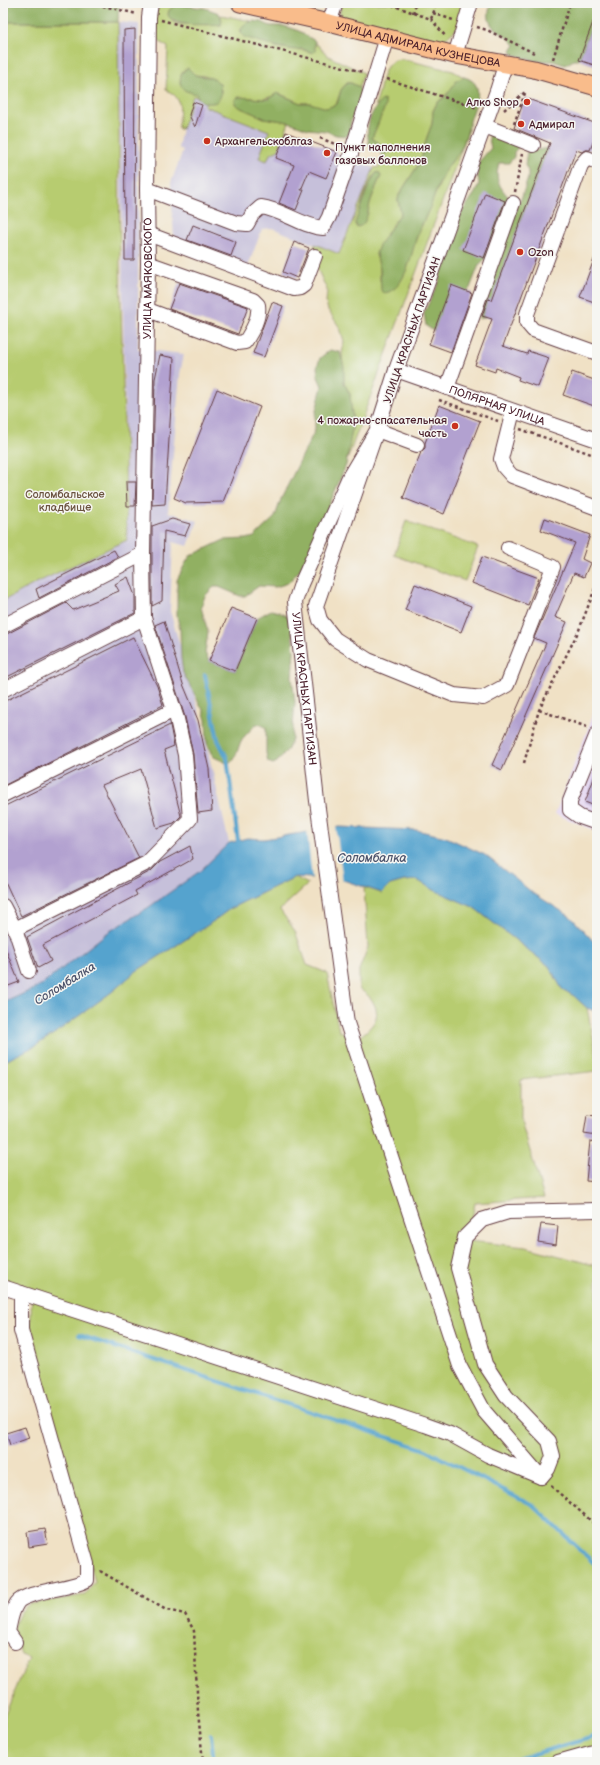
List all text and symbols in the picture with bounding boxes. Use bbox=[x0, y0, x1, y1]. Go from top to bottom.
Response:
street label: УЛИЦА АДМИРАЛА КУЗНЕЦОВА bbox=[335, 19, 502, 69]
place label: Алко Shop bbox=[465, 96, 519, 109]
marker: Алко Shop bbox=[522, 97, 532, 107]
place label: Адмирал bbox=[528, 118, 575, 131]
marker: Адмирал bbox=[516, 119, 526, 129]
place label: Архангельскоблгаз bbox=[214, 135, 312, 148]
marker: Архангельскоблгаз bbox=[202, 136, 212, 146]
place label: Пункт наполнения газовых баллонов bbox=[335, 141, 430, 167]
marker: Пункт наполнения газовых баллонов bbox=[322, 148, 332, 158]
street label: УЛИЦА МАЯКОВСКОГО bbox=[140, 217, 155, 339]
place label: Ozon bbox=[528, 246, 554, 259]
marker: Ozon bbox=[515, 247, 525, 257]
street label: УЛИЦА КРАСНЫХ ПАРТИЗАН bbox=[381, 255, 443, 405]
street label: ПОЛЯРНАЯ УЛИЦА bbox=[447, 383, 547, 428]
place label: 4 пожарно-спасательная часть bbox=[317, 414, 448, 440]
marker: 4 пожарно-спасательная часть bbox=[450, 421, 460, 431]
park label: Соломбальское кладбище bbox=[25, 488, 105, 514]
street label: УЛИЦА КРАСНЫХ ПАРТИЗАН bbox=[290, 611, 320, 766]
water label: Соломбалка bbox=[337, 851, 407, 866]
water label: Соломбалка bbox=[32, 959, 98, 1009]

